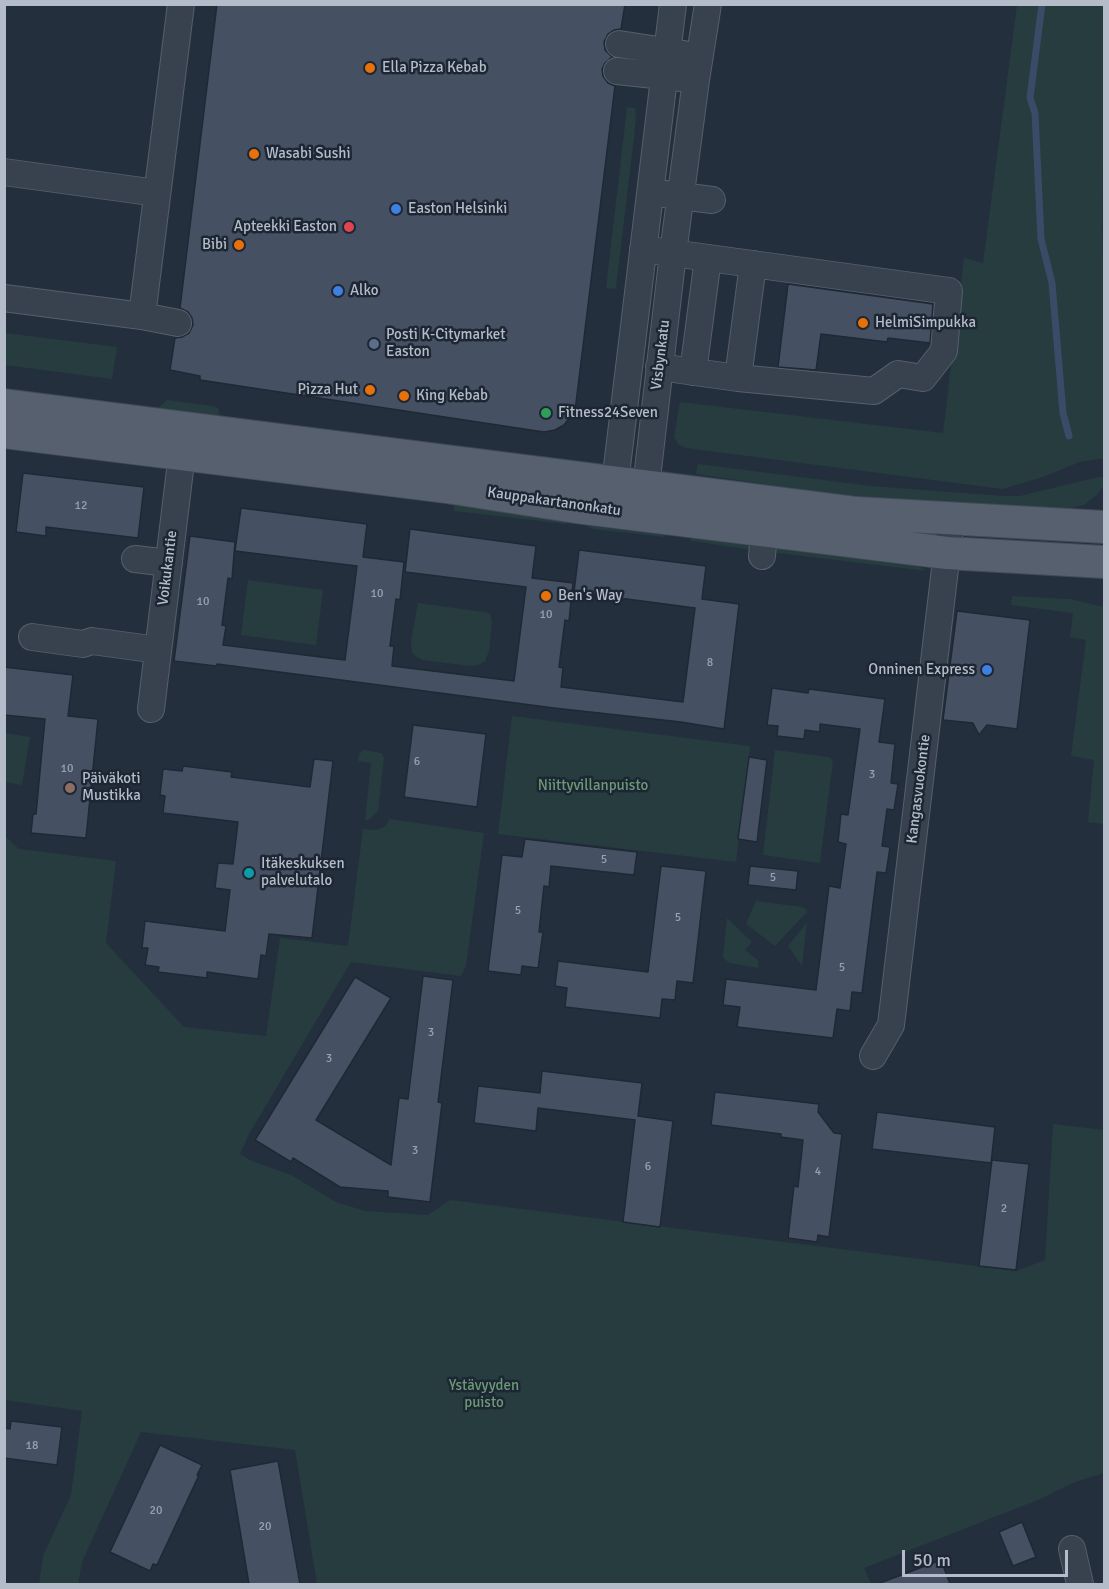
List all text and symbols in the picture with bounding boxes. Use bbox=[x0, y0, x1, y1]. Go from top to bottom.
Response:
place label: Ella Pizza Kebab bbox=[382, 59, 487, 77]
marker: Ella Pizza Kebab bbox=[363, 61, 377, 75]
place label: Wasabi Sushi bbox=[266, 145, 351, 163]
marker: Wasabi Sushi bbox=[247, 147, 261, 161]
place label: Easton Helsinki bbox=[408, 200, 507, 218]
marker: Easton Helsinki bbox=[389, 202, 403, 216]
place label: Apteekki Easton bbox=[234, 218, 337, 236]
marker: Apteekki Easton bbox=[342, 220, 356, 234]
place label: Bibi bbox=[202, 236, 227, 254]
marker: Bibi bbox=[232, 238, 246, 252]
place label: Alko bbox=[350, 282, 378, 300]
marker: Alko bbox=[331, 284, 345, 298]
place label: HelmiSimpukka bbox=[875, 314, 976, 332]
marker: HelmiSimpukka bbox=[856, 316, 870, 330]
street label: Visbynkatu bbox=[648, 319, 674, 391]
place label: Posti K-Citymarket Easton bbox=[386, 326, 506, 361]
marker: Posti K-Citymarket Easton bbox=[367, 337, 381, 351]
place label: Pizza Hut bbox=[298, 381, 358, 399]
marker: Pizza Hut bbox=[363, 383, 377, 397]
place label: King Kebab bbox=[416, 387, 488, 405]
marker: King Kebab bbox=[397, 389, 411, 403]
place label: Fitness24Seven bbox=[558, 404, 658, 422]
marker: Fitness24Seven bbox=[539, 406, 553, 420]
street label: Kauppakartanonkatu bbox=[486, 484, 622, 520]
house number: 12 bbox=[75, 499, 87, 513]
street label: Voikukantie bbox=[154, 529, 182, 607]
house number: 10 bbox=[371, 587, 383, 601]
place label: Ben's Way bbox=[558, 587, 622, 605]
marker: Ben's Way bbox=[539, 589, 553, 603]
house number: 10 bbox=[197, 595, 209, 609]
house number: 10 bbox=[540, 608, 552, 622]
house number: 8 bbox=[707, 656, 713, 670]
place label: Onninen Express bbox=[868, 661, 975, 679]
marker: Onninen Express bbox=[980, 663, 994, 677]
street label: Kangasvuokontie bbox=[903, 733, 935, 845]
house number: 6 bbox=[414, 755, 420, 769]
house number: 10 bbox=[61, 762, 73, 776]
house number: 3 bbox=[869, 768, 875, 782]
place label: Päiväkoti Mustikka bbox=[82, 770, 141, 805]
park label: Niittyvillanpuisto bbox=[538, 777, 648, 795]
marker: Päiväkoti Mustikka bbox=[63, 781, 77, 795]
house number: 5 bbox=[601, 853, 607, 867]
place label: Itäkeskuksen palvelutalo bbox=[261, 855, 345, 890]
marker: Itäkeskuksen palvelutalo bbox=[242, 866, 256, 880]
house number: 5 bbox=[770, 871, 776, 885]
house number: 5 bbox=[515, 904, 521, 918]
house number: 5 bbox=[675, 911, 681, 925]
house number: 5 bbox=[839, 961, 845, 975]
house number: 3 bbox=[428, 1026, 434, 1040]
house number: 3 bbox=[326, 1052, 332, 1066]
house number: 3 bbox=[412, 1144, 418, 1158]
house number: 6 bbox=[645, 1160, 651, 1174]
house number: 4 bbox=[815, 1165, 821, 1179]
house number: 2 bbox=[1001, 1202, 1007, 1216]
park label: Ystävyyden puisto bbox=[449, 1377, 519, 1412]
house number: 18 bbox=[26, 1439, 38, 1453]
house number: 20 bbox=[150, 1504, 162, 1518]
house number: 20 bbox=[259, 1520, 271, 1534]
scale bar bbox=[905, 1538, 1072, 1576]
text: 50 m bbox=[913, 1549, 951, 1571]

